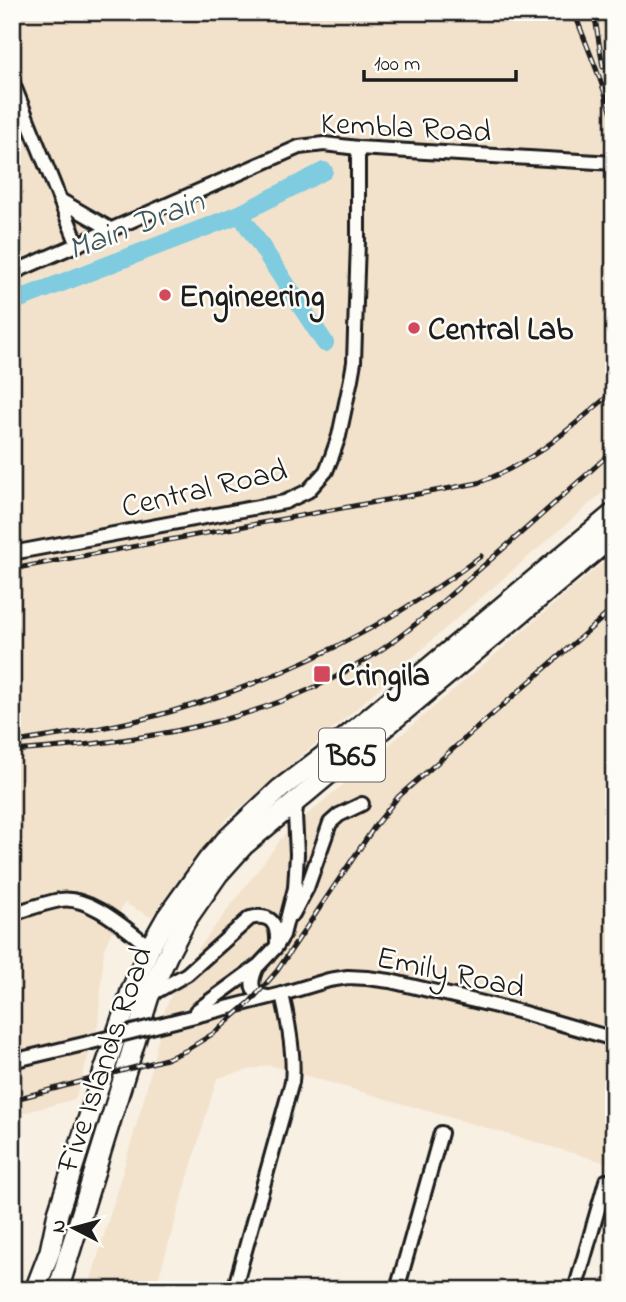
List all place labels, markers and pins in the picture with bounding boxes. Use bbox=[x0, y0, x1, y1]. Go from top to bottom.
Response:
place label: Engineering bbox=[179, 275, 325, 323]
marker: Engineering bbox=[157, 287, 173, 303]
place label: Central Lab bbox=[428, 308, 573, 355]
marker: Central Lab bbox=[406, 320, 422, 336]
place label: Cringila bbox=[338, 654, 430, 702]
marker: Cringila bbox=[312, 664, 332, 684]

